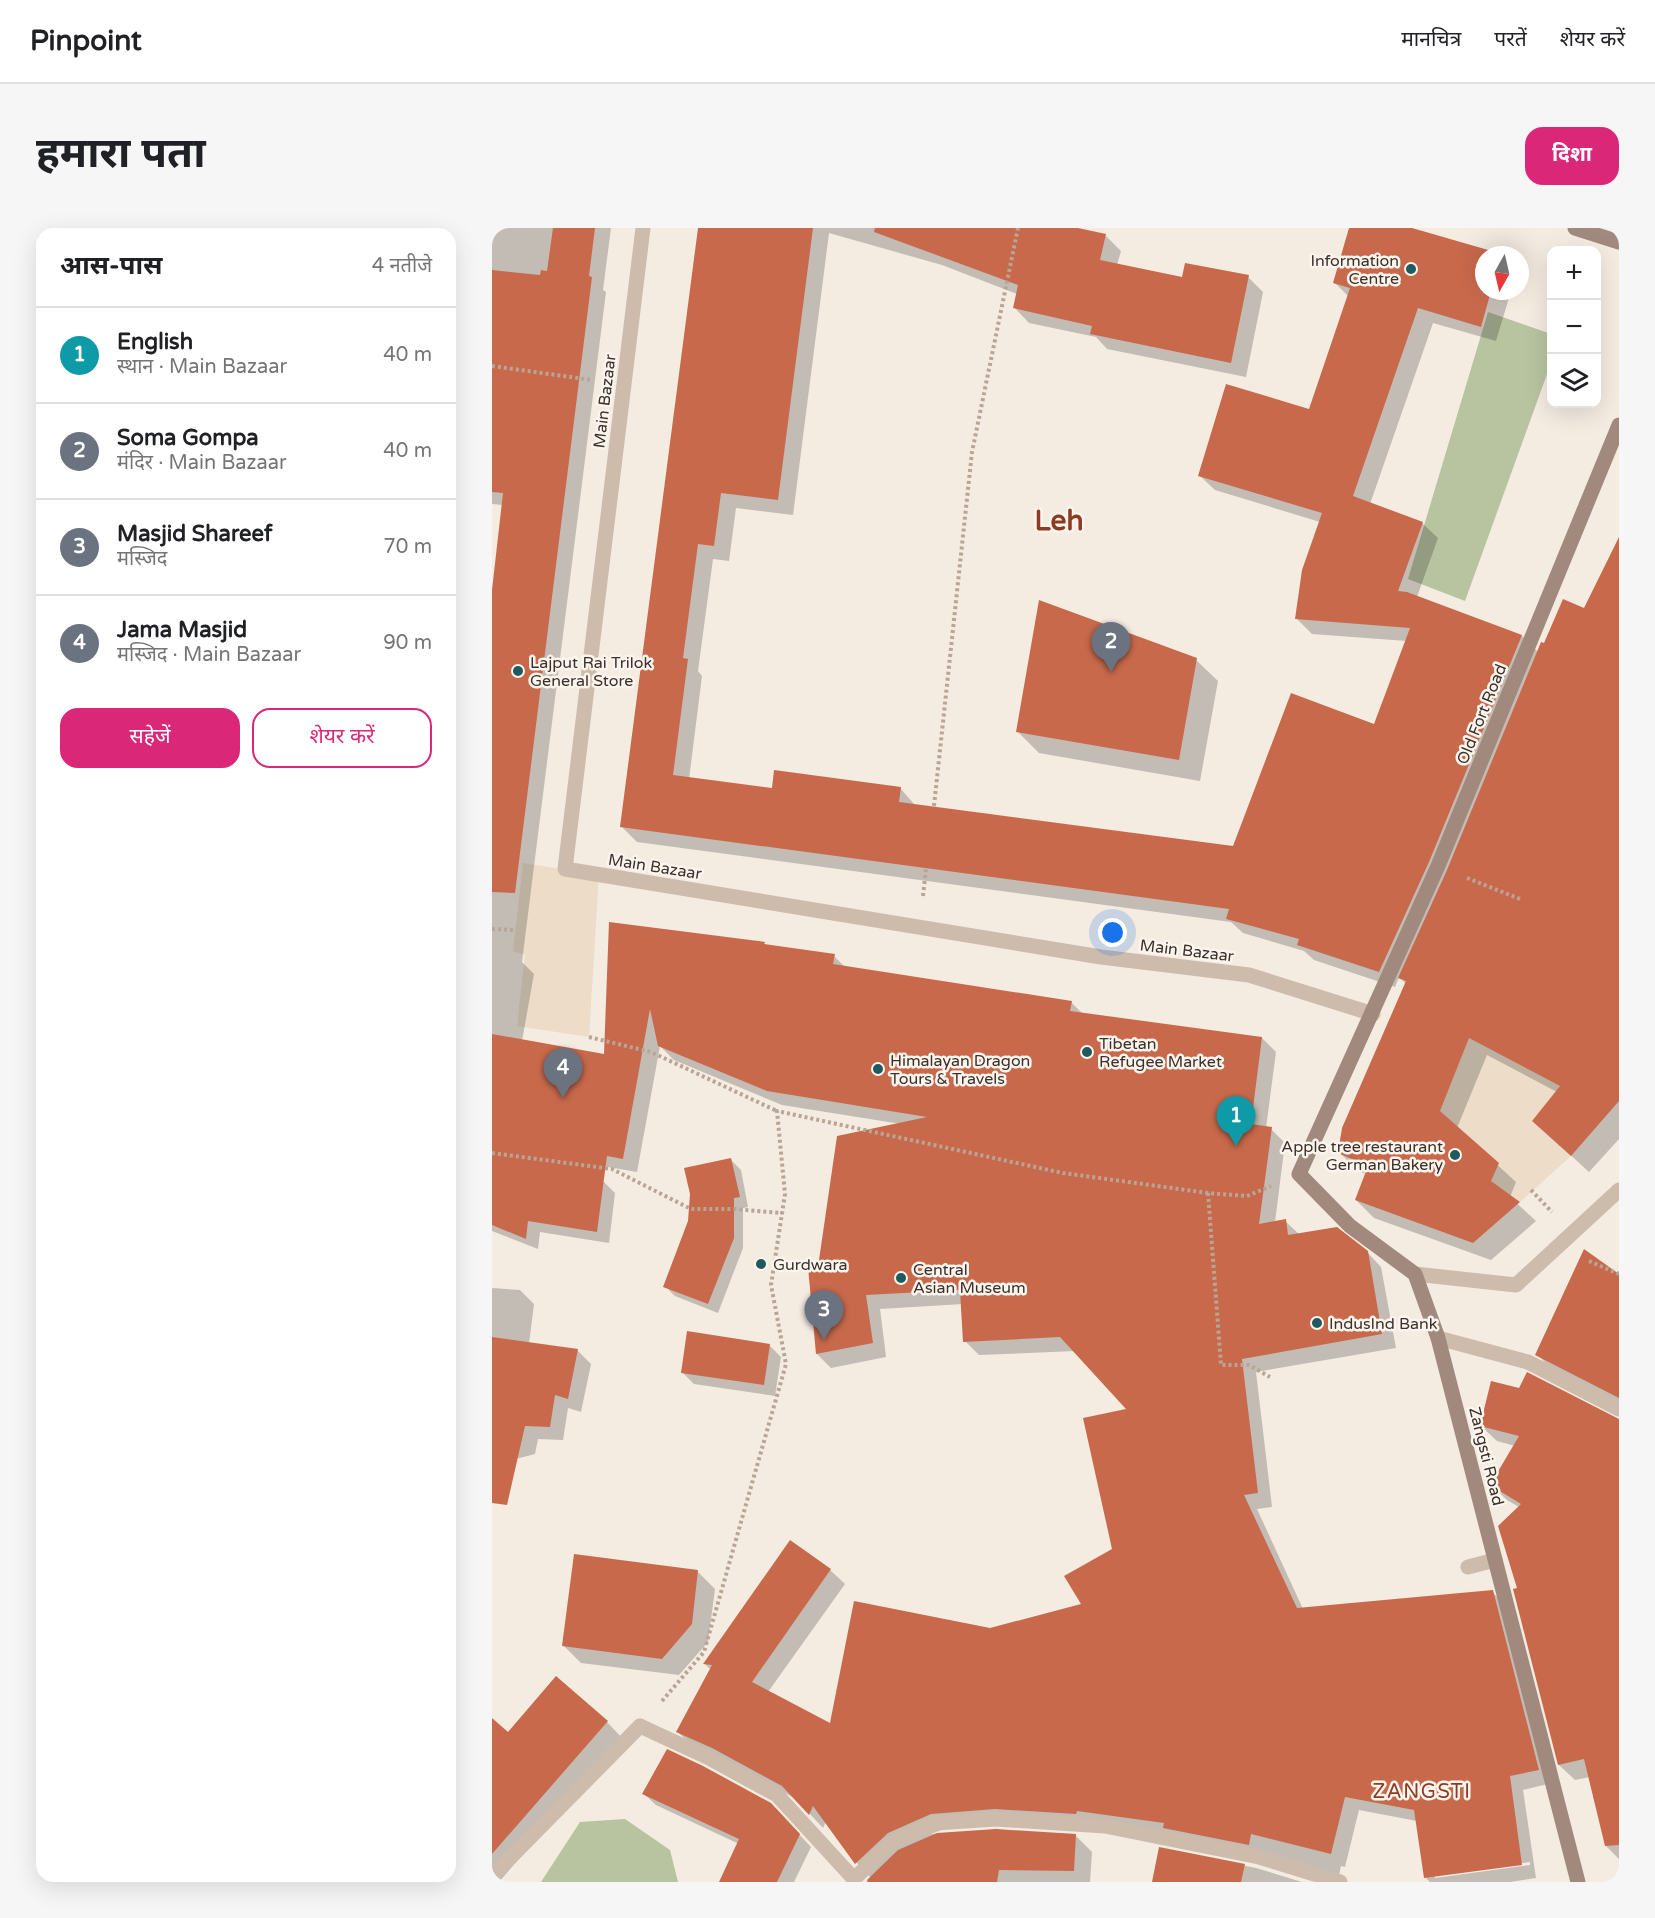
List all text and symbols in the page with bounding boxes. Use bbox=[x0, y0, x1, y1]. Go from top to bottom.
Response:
text: Pinpoint bbox=[30, 24, 142, 58]
text: मानचित्र bbox=[1401, 27, 1461, 52]
text: परतें bbox=[1494, 27, 1527, 52]
text: शेयर करें bbox=[1560, 27, 1625, 52]
button: दिशा bbox=[1525, 127, 1619, 185]
text: हमारा पता bbox=[36, 128, 206, 179]
north arrow bbox=[1475, 246, 1529, 300]
map controls bbox=[1547, 246, 1601, 408]
button: + bbox=[1547, 246, 1601, 300]
text: आस-पास bbox=[60, 250, 162, 281]
place label: Information Centre bbox=[1311, 251, 1399, 289]
text: 4 नतीजे bbox=[372, 254, 432, 278]
marker: Information Centre bbox=[1404, 262, 1418, 276]
button: − bbox=[1547, 300, 1601, 354]
text: English bbox=[117, 329, 193, 355]
text: 1 bbox=[73, 343, 86, 367]
text: 40 m bbox=[383, 343, 432, 367]
street label: Main Bazaar bbox=[589, 352, 621, 449]
button: layers bbox=[1547, 354, 1601, 408]
text: स्थान · Main Bazaar bbox=[117, 355, 287, 379]
text: Soma Gompa bbox=[117, 425, 259, 451]
text: 2 bbox=[73, 439, 86, 463]
text: 40 m bbox=[383, 439, 432, 463]
text: मंदिर · Main Bazaar bbox=[117, 451, 287, 475]
district label: Leh bbox=[1034, 504, 1084, 538]
text: Masjid Shareef bbox=[117, 521, 272, 547]
text: 3 bbox=[73, 535, 86, 559]
text: 70 m bbox=[383, 535, 432, 559]
text: मस्जिद bbox=[117, 547, 167, 571]
text: Jama Masjid bbox=[117, 617, 247, 643]
pin: 2 bbox=[1092, 622, 1130, 672]
text: 4 bbox=[73, 631, 86, 655]
text: 90 m bbox=[383, 631, 432, 655]
text: मस्जिद · Main Bazaar bbox=[117, 643, 301, 667]
place label: Lajput Rai Trilok General Store bbox=[530, 653, 653, 691]
street label: Old Fort Road bbox=[1453, 661, 1511, 768]
marker: Lajput Rai Trilok General Store bbox=[511, 664, 525, 678]
button: सहेजें bbox=[60, 708, 240, 768]
button: शेयर करें bbox=[252, 708, 432, 768]
street label: Main Bazaar bbox=[607, 850, 704, 884]
your location bbox=[1098, 918, 1127, 947]
street label: Main Bazaar bbox=[1139, 935, 1236, 967]
place label: Tibetan Refugee Market bbox=[1099, 1034, 1222, 1072]
marker: Tibetan Refugee Market bbox=[1080, 1045, 1094, 1059]
pin: 4 bbox=[544, 1048, 582, 1098]
place label: Himalayan Dragon Tours & Travels bbox=[890, 1051, 1030, 1089]
marker: Himalayan Dragon Tours & Travels bbox=[871, 1062, 885, 1076]
pin: 1 bbox=[1216, 1096, 1256, 1146]
place label: Apple tree restaurant German Bakery bbox=[1281, 1137, 1443, 1175]
marker: Apple tree restaurant German Bakery bbox=[1448, 1148, 1462, 1162]
place label: Gurdwara bbox=[773, 1255, 848, 1275]
marker: Gurdwara bbox=[754, 1257, 768, 1271]
place label: Central Asian Museum bbox=[913, 1260, 1026, 1298]
marker: Central Asian Museum bbox=[894, 1271, 908, 1285]
pin: 3 bbox=[804, 1290, 844, 1340]
place label: IndusInd Bank bbox=[1329, 1314, 1438, 1334]
marker: IndusInd Bank bbox=[1310, 1316, 1324, 1330]
street label: Zangsti Road bbox=[1464, 1405, 1508, 1508]
district label: ZANGSTI bbox=[1373, 1780, 1471, 1804]

